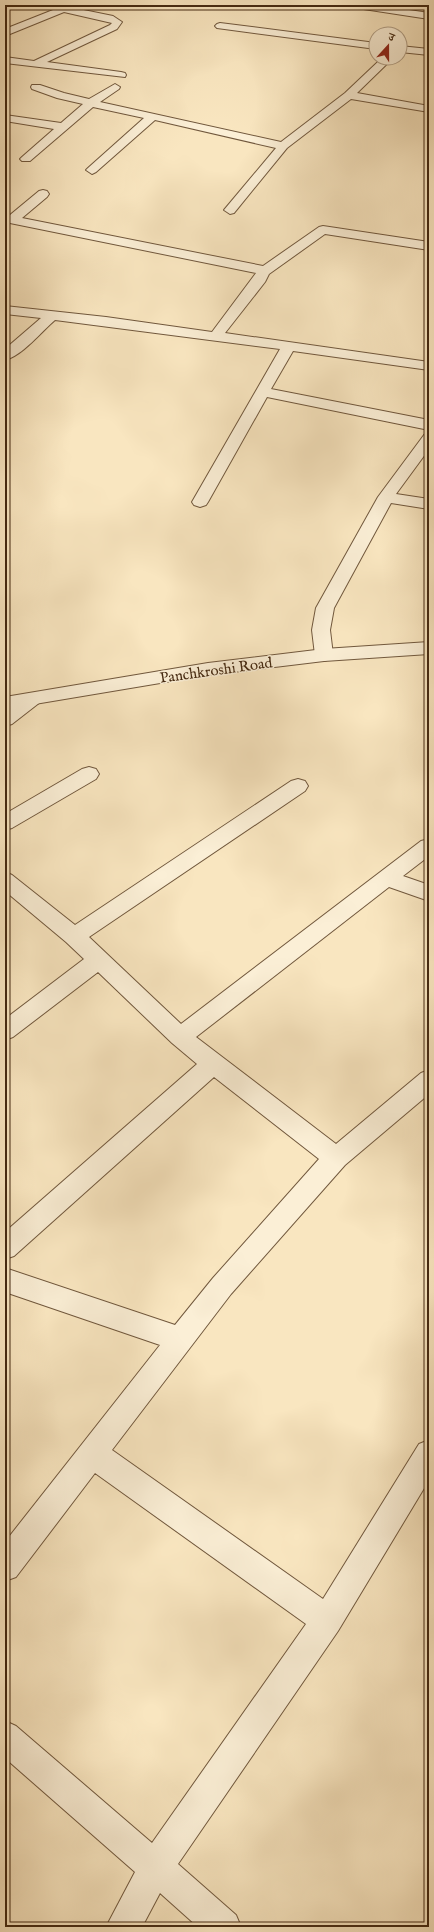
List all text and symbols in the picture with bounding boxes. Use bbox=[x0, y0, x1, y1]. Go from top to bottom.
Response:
north arrow bbox=[368, 26, 408, 66]
text: उ bbox=[385, 30, 398, 46]
street label: Panchkroshi Road bbox=[159, 653, 275, 688]

